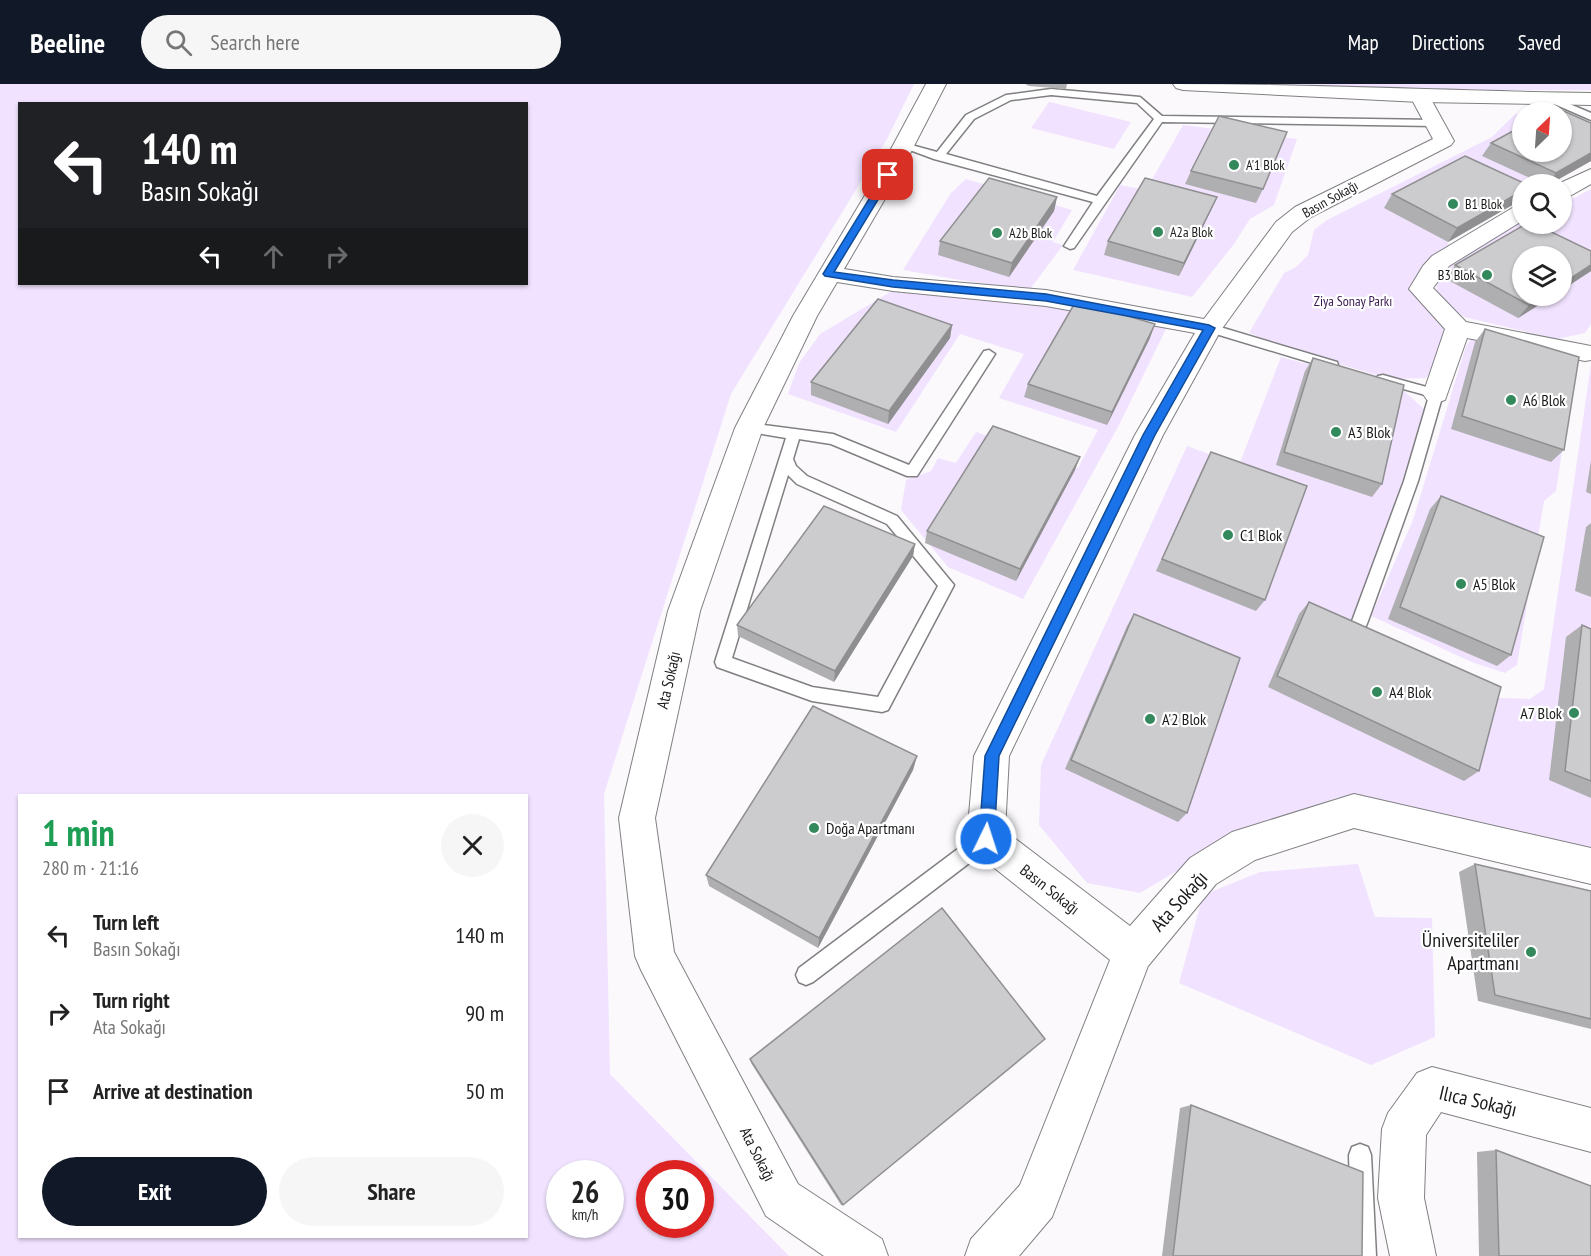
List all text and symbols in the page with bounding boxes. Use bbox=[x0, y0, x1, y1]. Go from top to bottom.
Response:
search box bbox=[141, 15, 561, 69]
text: Beeline bbox=[30, 24, 105, 61]
icon: search bbox=[162, 26, 195, 59]
text: Search here bbox=[210, 28, 300, 56]
text: Map bbox=[1348, 29, 1379, 56]
text: Directions bbox=[1412, 29, 1485, 56]
text: Saved bbox=[1518, 29, 1561, 56]
north arrow bbox=[1512, 102, 1572, 162]
map controls bbox=[1512, 102, 1572, 306]
text: 140 m bbox=[141, 121, 238, 176]
icon: left bbox=[42, 126, 120, 204]
pin bbox=[862, 149, 913, 200]
place label: A'1 Blok bbox=[1246, 156, 1285, 174]
icon: arrive bbox=[871, 158, 904, 191]
marker: A'1 Blok bbox=[1227, 158, 1241, 172]
text: Basın Sokağı bbox=[141, 174, 259, 208]
button: search bbox=[1512, 174, 1572, 234]
street label: Basın Sokağı bbox=[1299, 176, 1361, 222]
place label: B1 Blok bbox=[1465, 195, 1503, 213]
marker: B1 Blok bbox=[1446, 197, 1460, 211]
place label: A2a Blok bbox=[1170, 223, 1213, 241]
place label: A2b Blok bbox=[1009, 224, 1053, 242]
marker: A2a Blok bbox=[1151, 225, 1165, 239]
marker: A2b Blok bbox=[990, 226, 1004, 240]
icon: left bbox=[194, 240, 227, 273]
icon: ahead bbox=[257, 240, 290, 273]
icon: right bbox=[320, 240, 353, 273]
button: layers bbox=[1512, 246, 1572, 306]
place label: B3 Blok bbox=[1438, 266, 1476, 284]
marker: B3 Blok bbox=[1480, 268, 1494, 282]
park label: Ziya Sonay Parkı bbox=[1314, 292, 1392, 310]
place label: A6 Blok bbox=[1523, 390, 1566, 410]
marker: A6 Blok bbox=[1504, 393, 1518, 407]
place label: A3 Blok bbox=[1348, 422, 1391, 442]
marker: A3 Blok bbox=[1329, 425, 1343, 439]
place label: C1 Blok bbox=[1240, 525, 1283, 545]
marker: C1 Blok bbox=[1221, 528, 1235, 542]
place label: A5 Blok bbox=[1473, 574, 1516, 594]
marker: A5 Blok bbox=[1454, 577, 1468, 591]
street label: Ata Sokağı bbox=[652, 649, 684, 711]
place label: A4 Blok bbox=[1389, 682, 1432, 702]
marker: A4 Blok bbox=[1370, 685, 1384, 699]
place label: A7 Blok bbox=[1520, 703, 1563, 723]
marker: A7 Blok bbox=[1567, 706, 1581, 720]
place label: A'2 Blok bbox=[1162, 709, 1207, 729]
marker: A'2 Blok bbox=[1143, 712, 1157, 726]
position arrow bbox=[954, 807, 1018, 871]
text: 1 min bbox=[42, 809, 115, 856]
button: close bbox=[441, 814, 504, 877]
place label: Doğa Apartmanı bbox=[826, 818, 915, 838]
marker: Doğa Apartmanı bbox=[807, 821, 821, 835]
text: 280 m · 21:16 bbox=[42, 855, 139, 881]
street label: Basın Sokağı bbox=[1016, 860, 1084, 918]
street label: Ata Sokağı bbox=[1145, 865, 1213, 937]
text: Turn left bbox=[93, 908, 159, 936]
icon: left bbox=[42, 919, 75, 952]
text: 140 m bbox=[455, 921, 504, 949]
place label: Üniversiteliler Apartmanı bbox=[1422, 927, 1520, 976]
text: Basın Sokağı bbox=[93, 936, 180, 962]
marker: Üniversiteliler Apartmanı bbox=[1524, 945, 1538, 959]
text: Turn right bbox=[93, 986, 170, 1014]
icon: right bbox=[42, 997, 75, 1030]
text: 90 m bbox=[465, 999, 504, 1027]
text: Ata Sokağı bbox=[93, 1014, 166, 1040]
icon: arrive bbox=[42, 1075, 75, 1108]
text: Arrive at destination bbox=[93, 1077, 253, 1105]
text: 50 m bbox=[465, 1077, 504, 1105]
street label: Ilıca Sokağı bbox=[1437, 1079, 1519, 1123]
street label: Ata Sokağı bbox=[736, 1123, 780, 1185]
button: Exit bbox=[42, 1157, 267, 1226]
button: Share bbox=[279, 1157, 504, 1226]
speed limit sign: 30 bbox=[636, 1160, 714, 1238]
text: 26 bbox=[571, 1172, 599, 1211]
text: km/h bbox=[572, 1205, 598, 1224]

